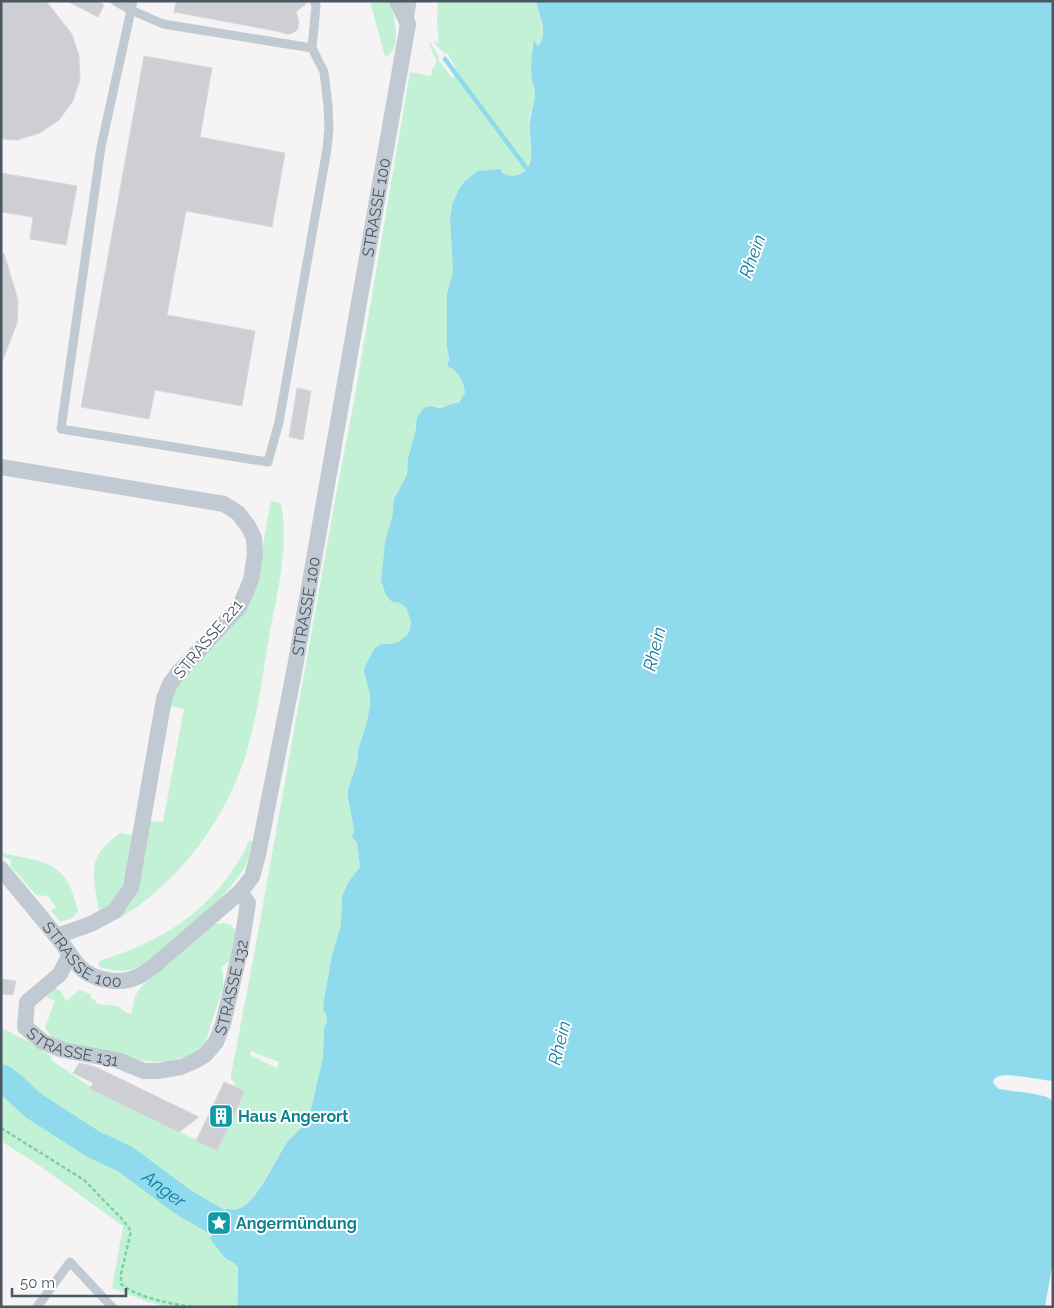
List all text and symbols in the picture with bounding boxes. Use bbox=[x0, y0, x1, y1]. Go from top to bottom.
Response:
street label: STRASSE 100 bbox=[358, 156, 394, 258]
water label: Rhein bbox=[734, 231, 770, 281]
street label: STRASSE 100 bbox=[288, 555, 324, 657]
street label: STRASSE 221 bbox=[169, 596, 247, 682]
water label: Rhein bbox=[638, 625, 670, 673]
street label: STRASSE 100 bbox=[39, 918, 122, 991]
street label: STRASSE 132 bbox=[210, 938, 252, 1038]
water label: Rhein bbox=[543, 1019, 575, 1067]
street label: STRASSE 131 bbox=[23, 1023, 120, 1070]
building icon: Haus Angerort bbox=[208, 1103, 234, 1129]
place label: Haus Angerort bbox=[238, 1107, 348, 1126]
water label: Anger bbox=[138, 1165, 191, 1212]
place icon: Angermündung bbox=[206, 1210, 232, 1236]
place label: Angermündung bbox=[236, 1214, 357, 1233]
scale bar bbox=[12, 1266, 126, 1298]
text: 50 m bbox=[20, 1274, 55, 1292]

